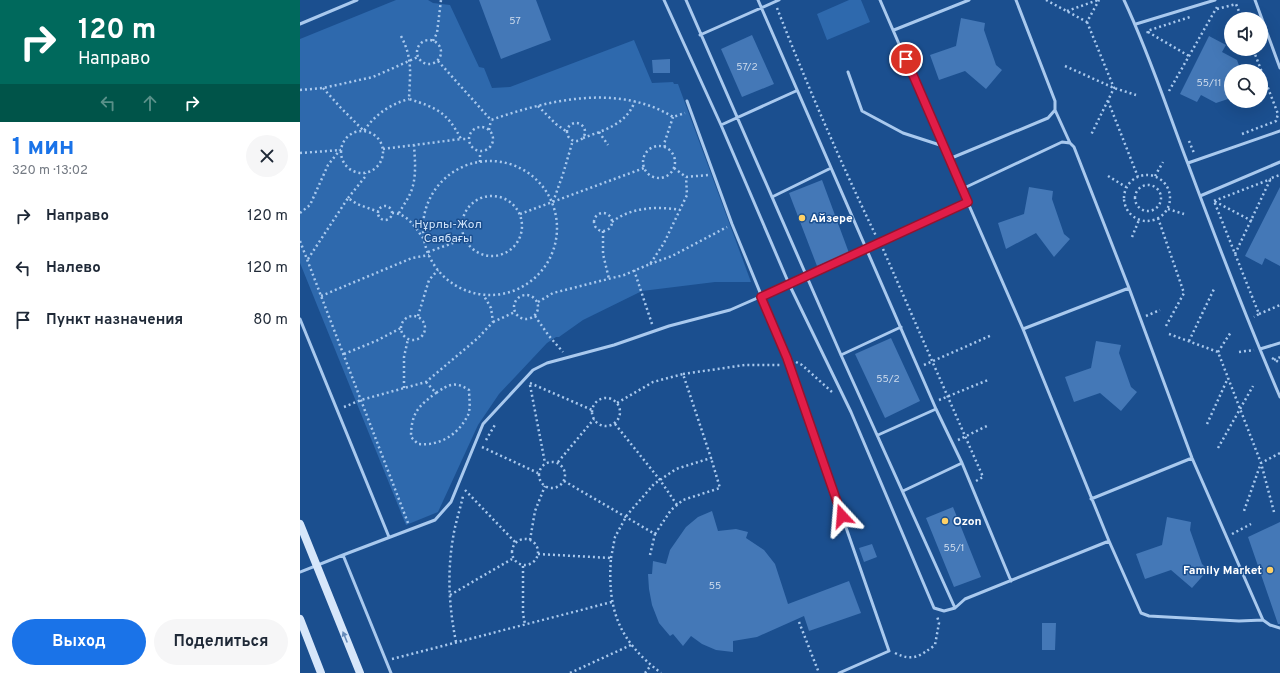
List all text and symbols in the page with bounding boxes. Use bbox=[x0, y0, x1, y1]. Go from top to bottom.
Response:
map controls bbox=[1224, 12, 1268, 108]
button: sound bbox=[1224, 12, 1268, 56]
text: 120 m bbox=[78, 13, 156, 49]
house number: 57 bbox=[509, 15, 521, 28]
icon: right bbox=[12, 16, 64, 68]
pin bbox=[889, 42, 923, 76]
text: Направо bbox=[78, 48, 150, 71]
icon: arrive bbox=[895, 48, 917, 70]
house number: 57/2 bbox=[736, 61, 758, 74]
button: search bbox=[1224, 64, 1268, 108]
house number: 55/11 bbox=[1197, 77, 1221, 90]
icon: left bbox=[97, 92, 119, 114]
icon: ahead bbox=[139, 92, 161, 114]
icon: right bbox=[181, 92, 203, 114]
text: 1 мин bbox=[12, 133, 74, 163]
button: close bbox=[246, 135, 288, 177]
text: 320 m · 13:02 bbox=[12, 163, 88, 179]
icon: right bbox=[12, 205, 34, 227]
text: Направо bbox=[46, 207, 109, 226]
text: 120 m bbox=[247, 207, 288, 226]
place label: Айзере bbox=[810, 211, 853, 227]
marker: Айзере bbox=[797, 213, 807, 223]
park label: Нұрлы-Жол Саябағы bbox=[414, 217, 482, 247]
icon: left bbox=[12, 257, 34, 279]
text: Налево bbox=[46, 259, 101, 278]
text: 120 m bbox=[247, 259, 288, 278]
icon: arrive bbox=[12, 309, 34, 331]
text: Пункт назначения bbox=[46, 311, 183, 330]
text: 80 m bbox=[253, 311, 288, 330]
house number: 55/2 bbox=[876, 373, 900, 386]
position arrow bbox=[821, 495, 863, 537]
place label: Ozon bbox=[953, 514, 982, 530]
marker: Ozon bbox=[940, 516, 950, 526]
house number: 55/1 bbox=[943, 542, 965, 555]
place label: Family Market bbox=[1183, 563, 1262, 579]
marker: Family Market bbox=[1265, 565, 1275, 575]
house number: 55 bbox=[709, 580, 721, 593]
button: Выход bbox=[12, 619, 146, 665]
button: Поделиться bbox=[154, 619, 288, 665]
one-way arrow bbox=[342, 630, 348, 642]

